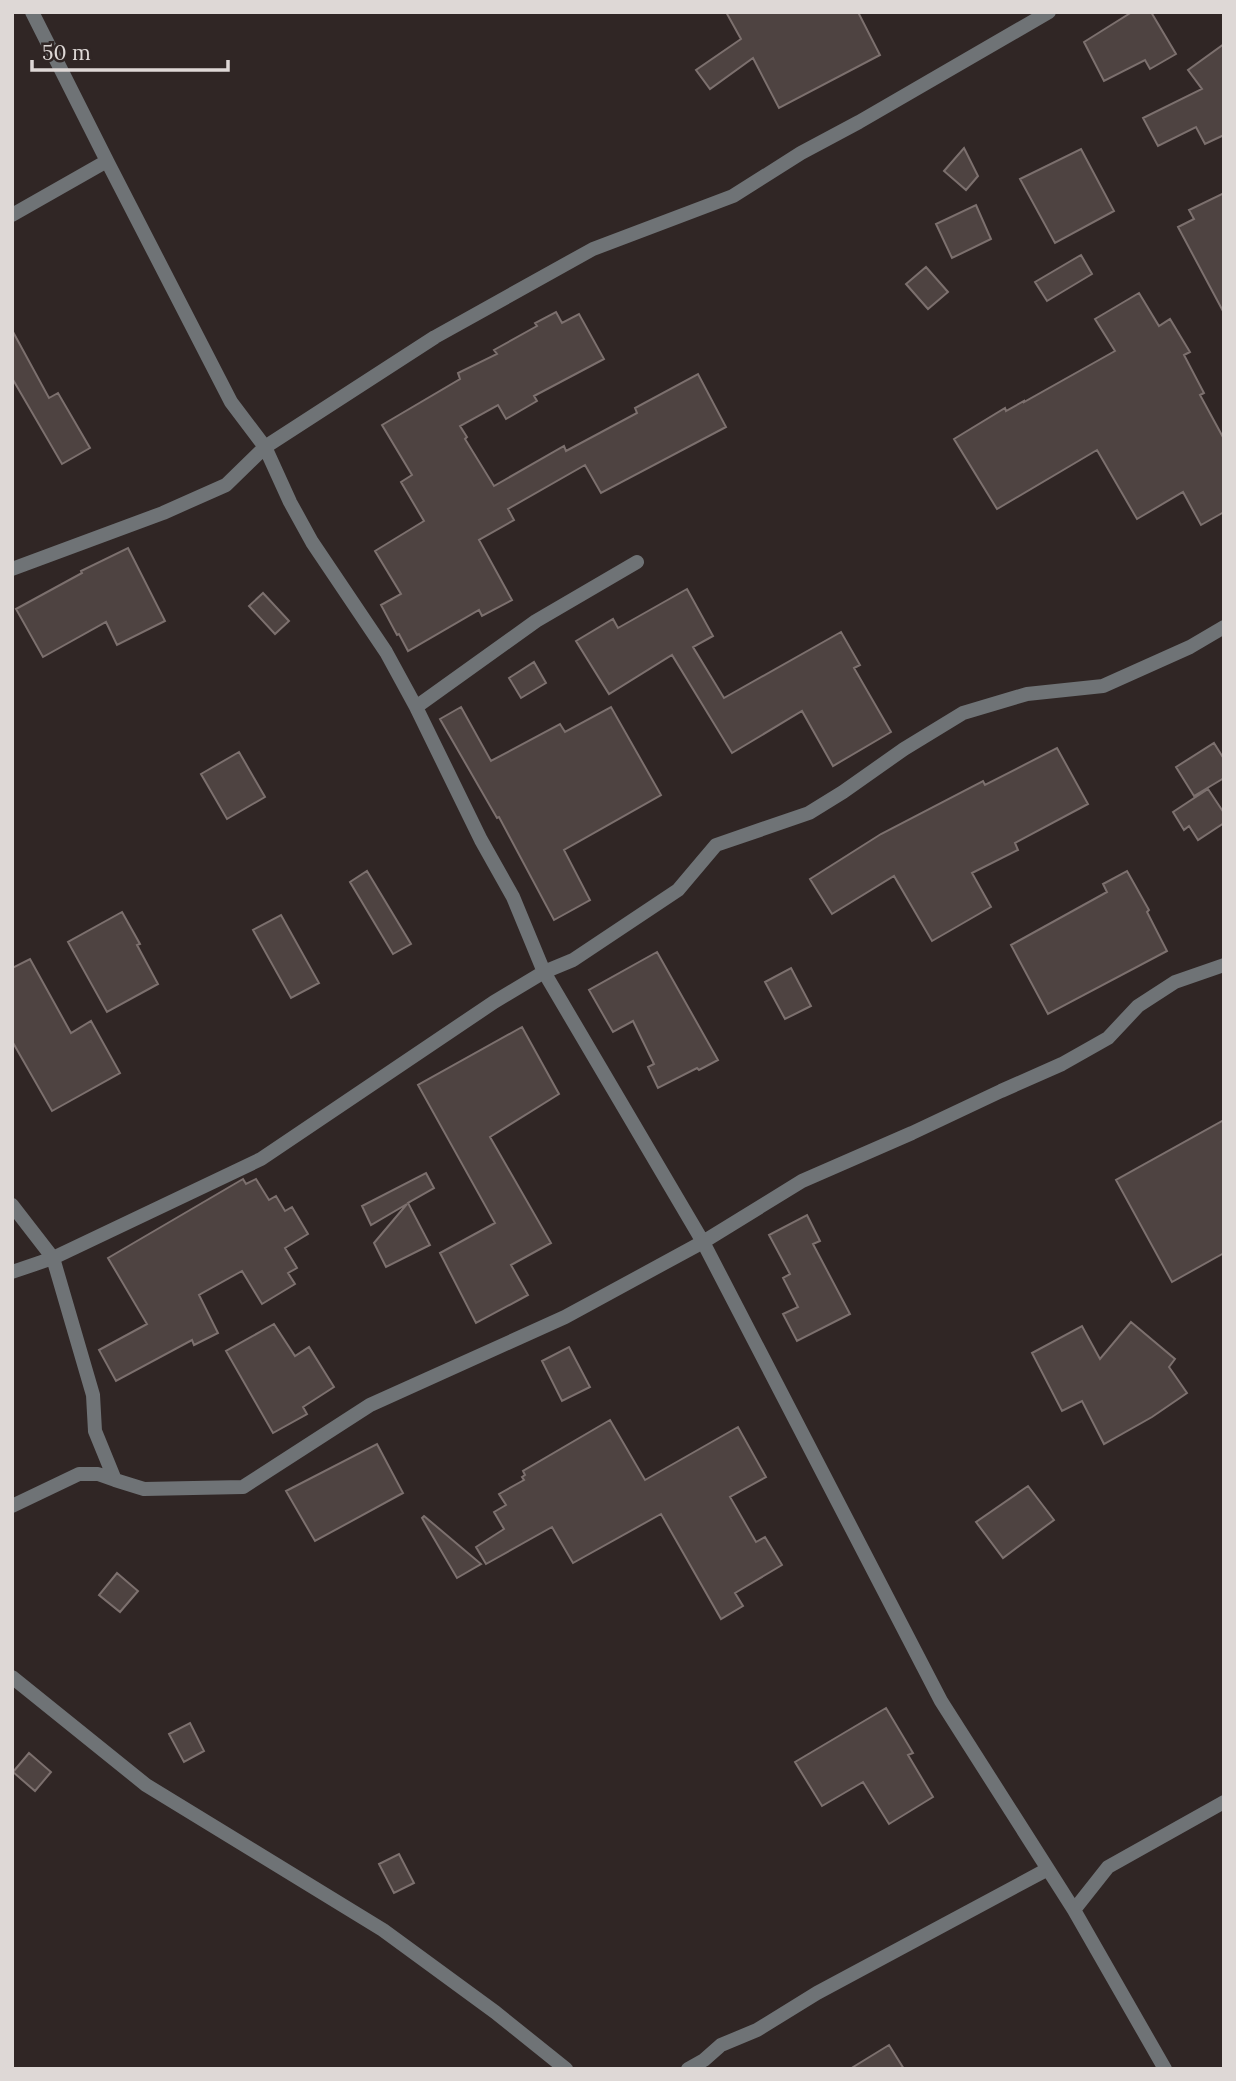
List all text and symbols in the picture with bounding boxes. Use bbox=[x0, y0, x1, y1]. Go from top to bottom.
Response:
scale bar bbox=[32, 28, 228, 72]
text: 50 m bbox=[42, 39, 91, 66]

